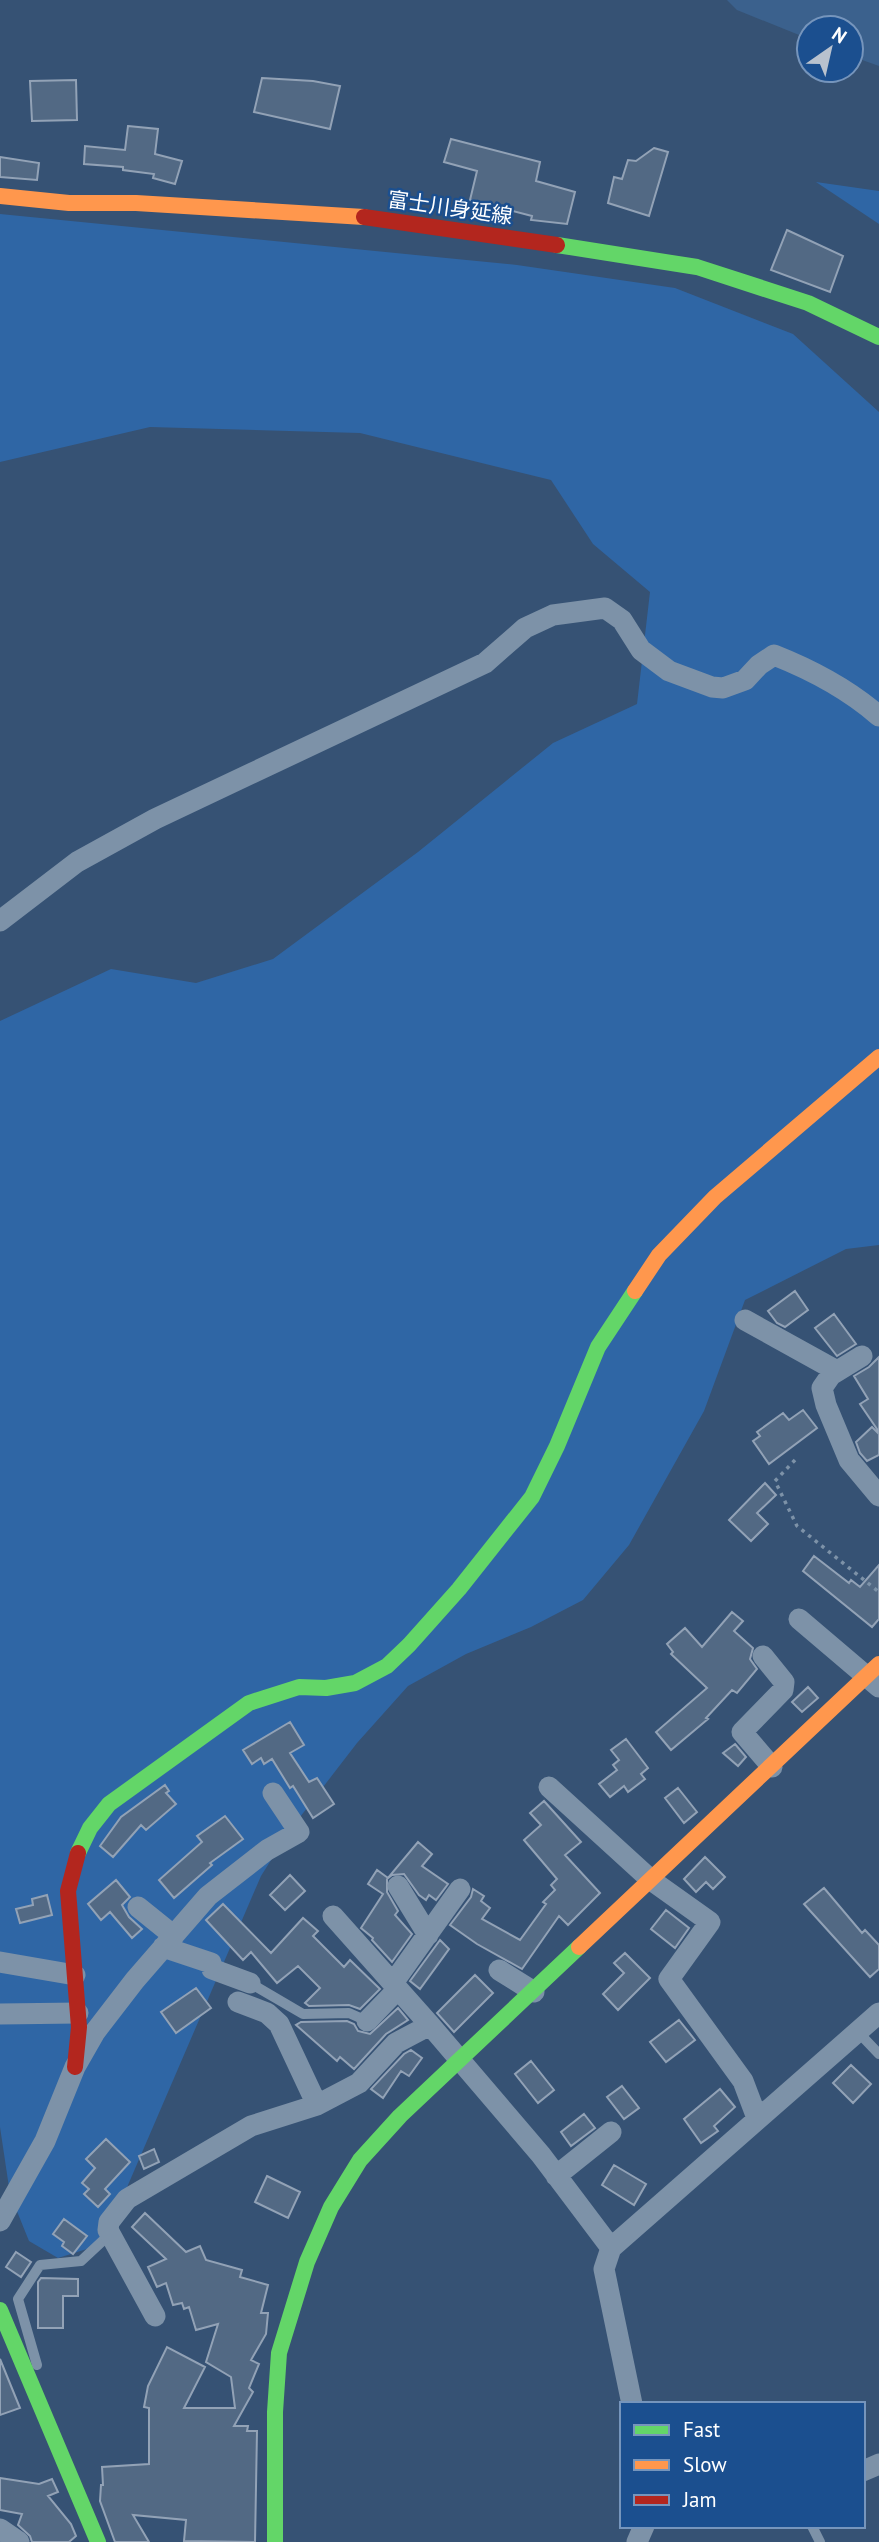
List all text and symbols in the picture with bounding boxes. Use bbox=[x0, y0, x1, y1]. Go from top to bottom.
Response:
north arrow bbox=[795, 14, 865, 84]
text: N bbox=[828, 21, 851, 48]
street label: 富士川身延線 bbox=[386, 185, 514, 230]
legend bbox=[620, 2402, 865, 2528]
text: Fast bbox=[683, 2416, 720, 2443]
text: Slow bbox=[683, 2451, 727, 2478]
text: Jam bbox=[682, 2486, 717, 2513]

